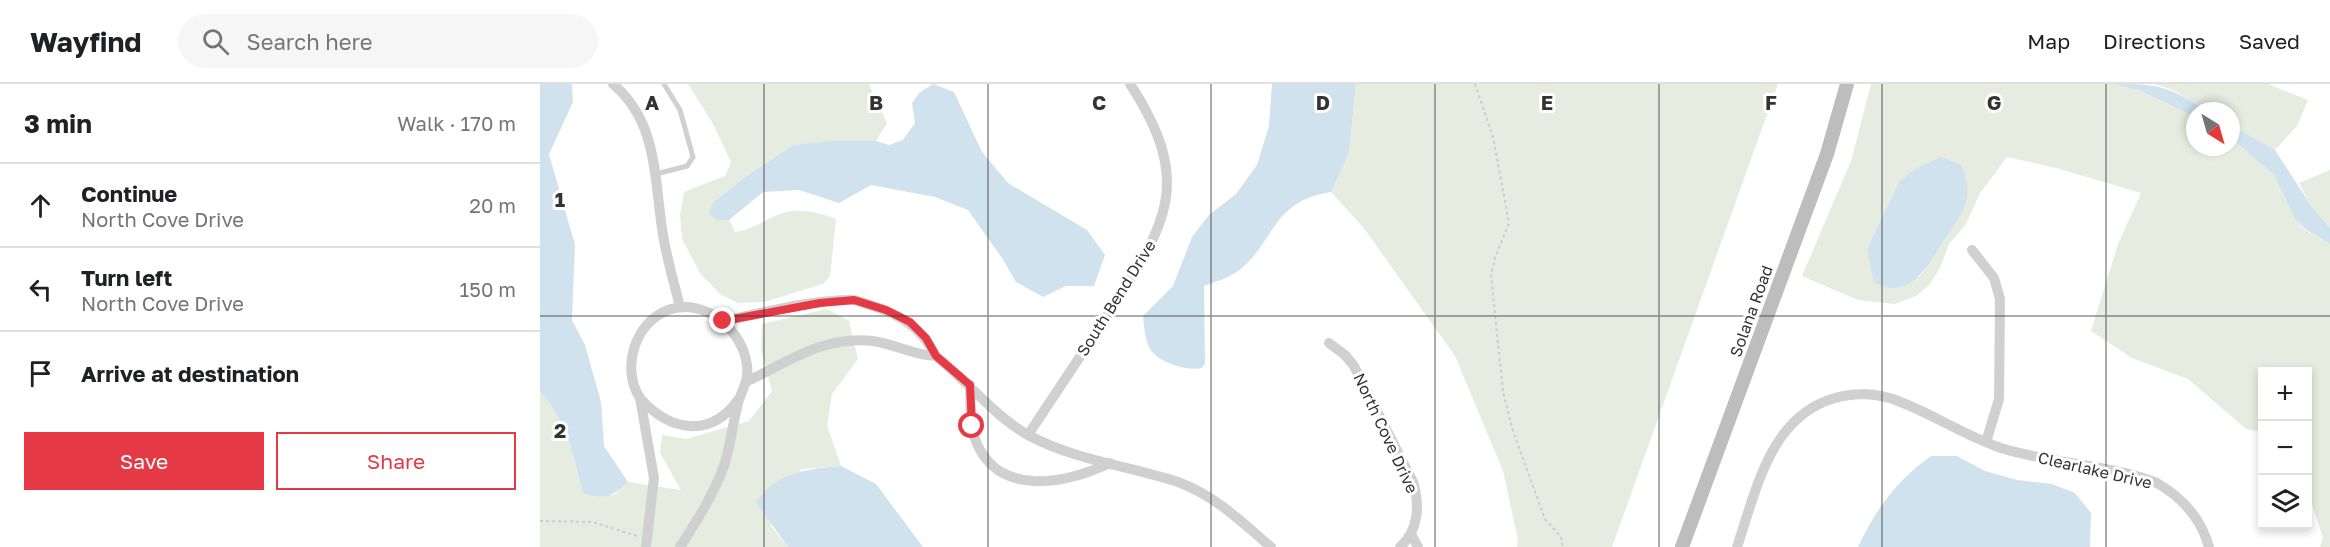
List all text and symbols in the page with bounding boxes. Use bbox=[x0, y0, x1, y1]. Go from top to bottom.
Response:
search box bbox=[178, 14, 598, 68]
text: Wayfind bbox=[30, 25, 142, 58]
icon: search bbox=[199, 25, 232, 58]
text: Search here bbox=[247, 28, 373, 55]
text: Map bbox=[2027, 28, 2070, 54]
text: Directions bbox=[2103, 28, 2206, 54]
text: Saved bbox=[2239, 28, 2300, 54]
text: A bbox=[645, 90, 659, 114]
text: B bbox=[869, 90, 883, 114]
text: C bbox=[1092, 90, 1106, 114]
text: D bbox=[1316, 90, 1330, 114]
text: E bbox=[1541, 90, 1553, 114]
text: F bbox=[1765, 90, 1777, 114]
text: G bbox=[1987, 90, 2001, 114]
north arrow bbox=[2186, 102, 2240, 156]
text: 3 min bbox=[24, 108, 92, 139]
text: Walk · 170 m bbox=[397, 111, 516, 135]
text: Continue bbox=[81, 180, 177, 207]
text: 1 bbox=[555, 187, 565, 211]
icon: ahead bbox=[24, 189, 57, 222]
text: 20 m bbox=[469, 193, 516, 217]
text: North Cove Drive bbox=[81, 207, 244, 231]
street label: South Bend Drive bbox=[1072, 236, 1160, 360]
street label: Solana Road bbox=[1725, 262, 1777, 360]
text: Turn left bbox=[81, 264, 172, 291]
icon: left bbox=[24, 273, 57, 306]
text: 150 m bbox=[460, 277, 516, 301]
text: North Cove Drive bbox=[81, 291, 244, 315]
route end bbox=[709, 307, 735, 333]
icon: arrive bbox=[24, 357, 57, 390]
text: Arrive at destination bbox=[81, 360, 299, 387]
map controls bbox=[2258, 367, 2312, 529]
button: + bbox=[2258, 367, 2312, 421]
street label: North Cove Drive bbox=[1349, 370, 1423, 496]
route start bbox=[958, 412, 984, 438]
text: 2 bbox=[554, 418, 566, 442]
button: − bbox=[2258, 421, 2312, 475]
button: Save bbox=[24, 432, 264, 490]
button: Share bbox=[276, 432, 516, 490]
street label: Clearlake Drive bbox=[2036, 447, 2154, 493]
button: layers bbox=[2258, 475, 2312, 529]

